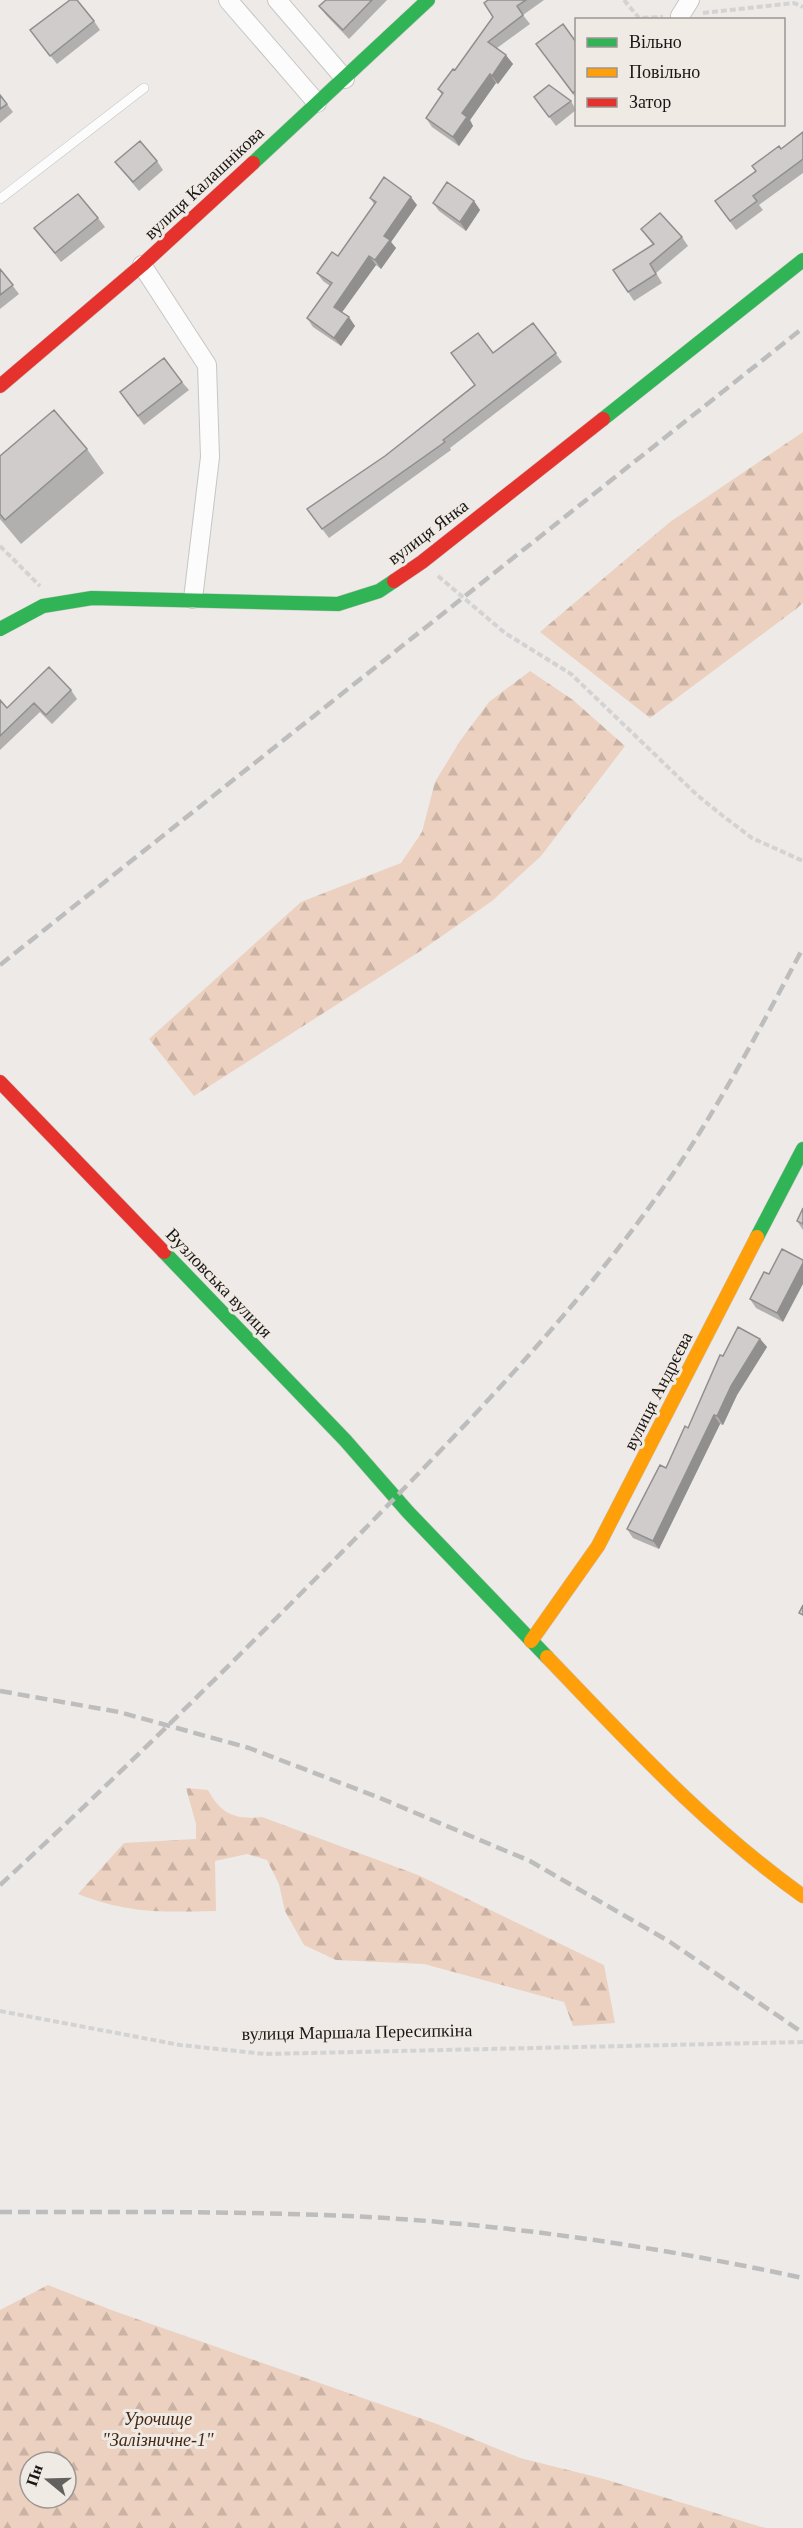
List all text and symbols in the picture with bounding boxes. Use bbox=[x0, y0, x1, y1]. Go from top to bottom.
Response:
legend bbox=[575, 18, 785, 126]
text: Вільно bbox=[629, 32, 682, 52]
text: Повільно bbox=[629, 62, 700, 82]
text: Затор bbox=[629, 92, 671, 112]
street label: вулиця Калашнікова bbox=[140, 123, 268, 243]
street label: вулиця Янка bbox=[384, 495, 472, 569]
street label: Вузловська вулиця bbox=[162, 1224, 276, 1342]
street label: вулиця Андрєєва bbox=[620, 1329, 696, 1453]
street label: вулиця Маршала Пересипкіна bbox=[242, 2020, 472, 2044]
park label: Урочище "Залізничне-1" bbox=[102, 2409, 214, 2450]
north arrow bbox=[18, 2450, 78, 2510]
text: Пн bbox=[23, 2462, 46, 2488]

